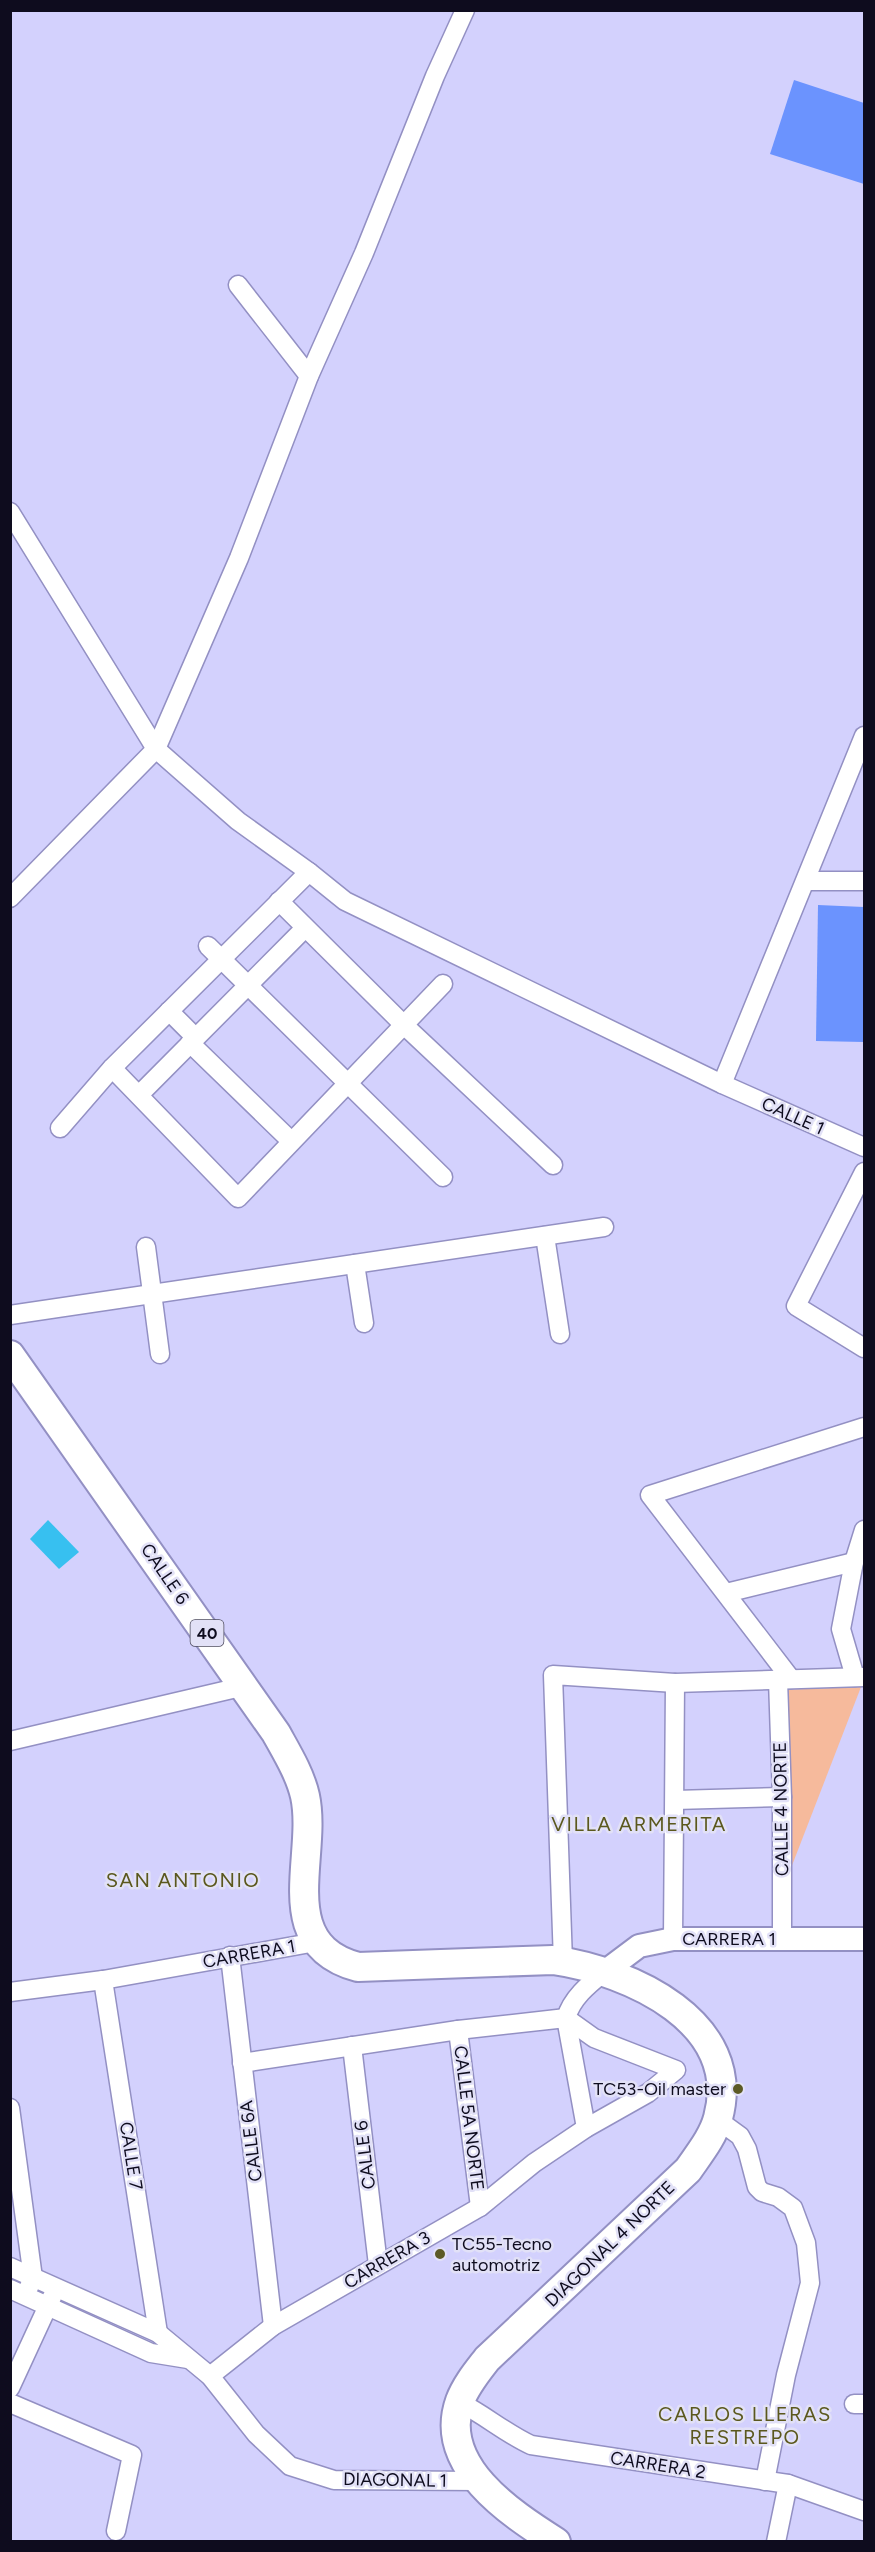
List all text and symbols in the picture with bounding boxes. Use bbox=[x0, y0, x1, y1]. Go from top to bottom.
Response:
street label: CALLE 1 bbox=[758, 1092, 828, 1140]
street label: CALLE 6 bbox=[136, 1539, 194, 1609]
road number: 40 bbox=[190, 1620, 224, 1646]
street label: CALLE 4 NORTE bbox=[769, 1742, 793, 1876]
district label: VILLA ARMERITA bbox=[551, 1812, 727, 1836]
district label: SAN ANTONIO bbox=[106, 1868, 260, 1892]
street label: CARRERA 1 bbox=[682, 1928, 776, 1950]
street label: CARRERA 1 bbox=[201, 1935, 297, 1973]
street label: CALLE 5A NORTE bbox=[449, 2044, 489, 2192]
place label: TC53-Oil master bbox=[593, 2078, 726, 2100]
marker: TC53-Oil master bbox=[731, 2082, 745, 2096]
street label: CALLE 6A bbox=[235, 2099, 267, 2183]
street label: CALLE 6 bbox=[350, 2119, 380, 2191]
street label: CALLE 7 bbox=[115, 2120, 147, 2192]
street label: DIAGONAL 4 NORTE bbox=[541, 2176, 679, 2312]
street label: CARRERA 3 bbox=[340, 2226, 434, 2294]
place label: TC55-Tecno automotriz bbox=[452, 2233, 552, 2276]
marker: TC55-Tecno automotriz bbox=[433, 2247, 447, 2261]
district label: CARLOS LLERAS RESTREPO bbox=[658, 2402, 832, 2449]
street label: CARRERA 2 bbox=[609, 2447, 707, 2483]
street label: DIAGONAL 1 bbox=[343, 2468, 447, 2492]

